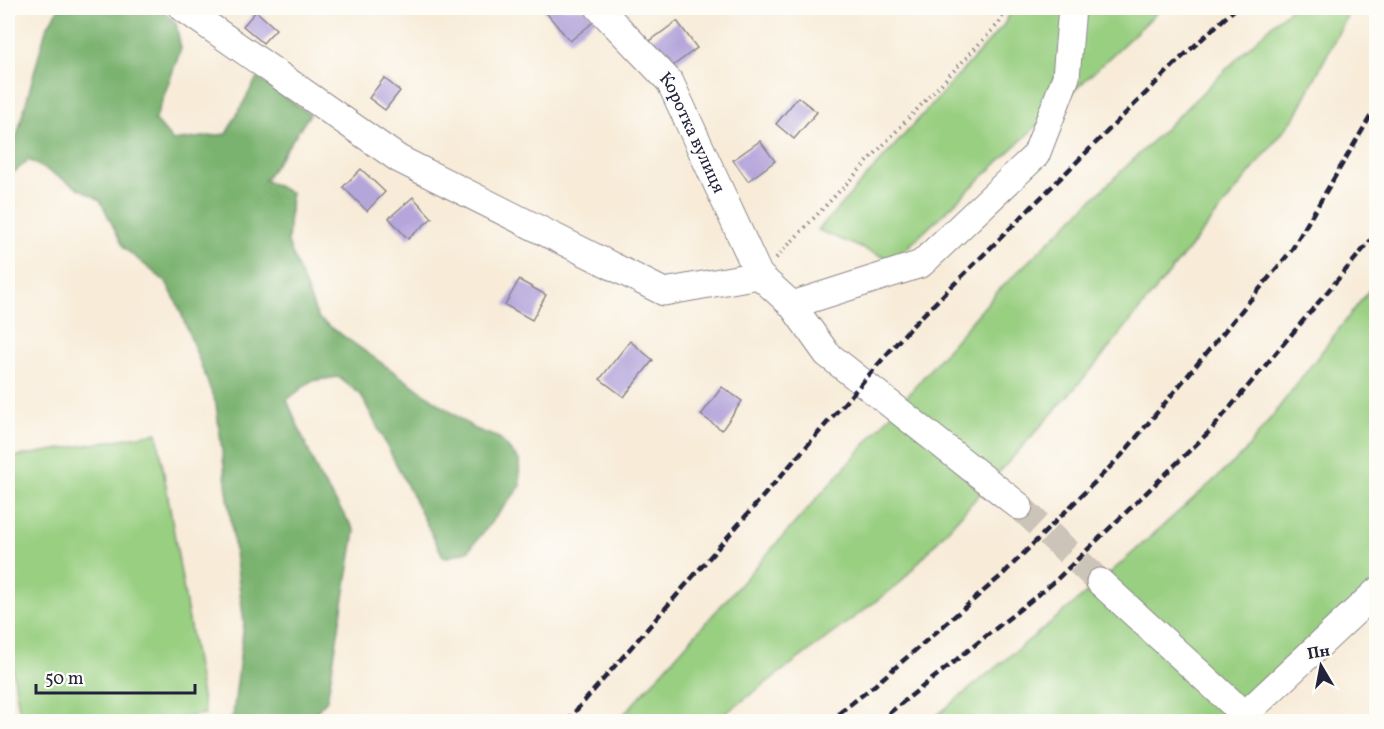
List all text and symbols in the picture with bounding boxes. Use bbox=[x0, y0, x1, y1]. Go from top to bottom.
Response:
street label: Коротка вулиця bbox=[653, 67, 731, 198]
north arrow bbox=[1291, 636, 1351, 696]
text: Пн bbox=[1306, 640, 1332, 666]
scale bar bbox=[36, 657, 195, 695]
text: 50 m bbox=[45, 667, 84, 692]

